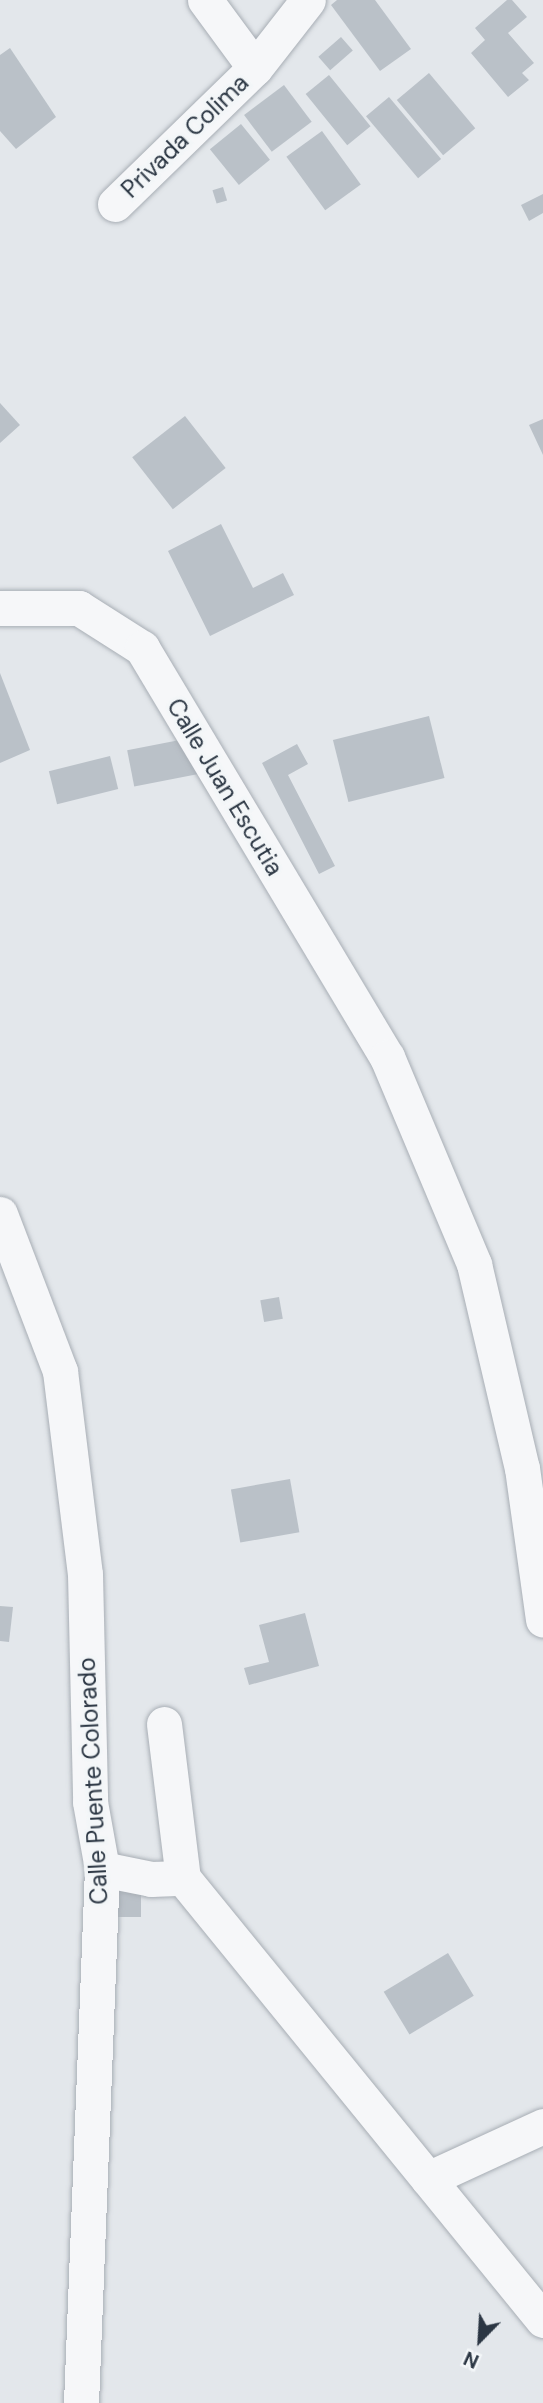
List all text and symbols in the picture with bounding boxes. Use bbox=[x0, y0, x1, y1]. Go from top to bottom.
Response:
street label: Privada Colima bbox=[116, 68, 254, 204]
street label: Calle Juan Escutia bbox=[161, 693, 289, 881]
street label: Calle Puente Colorado bbox=[72, 1657, 114, 1905]
north arrow bbox=[445, 2305, 515, 2375]
text: N bbox=[460, 2345, 483, 2374]

